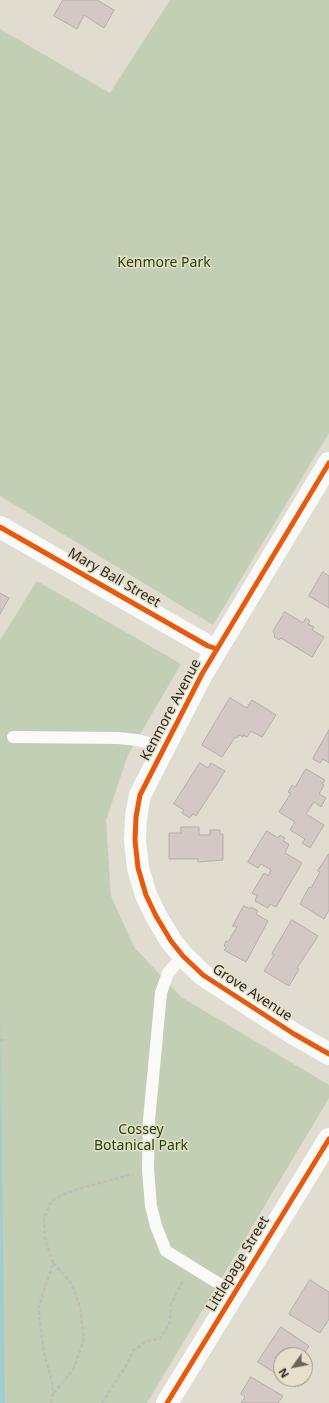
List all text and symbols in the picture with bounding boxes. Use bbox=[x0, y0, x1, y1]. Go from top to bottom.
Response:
park label: Kenmore Park bbox=[117, 255, 211, 271]
street label: Mary Ball Street bbox=[65, 545, 163, 611]
street label: Kenmore Avenue bbox=[137, 656, 205, 764]
street label: Grove Avenue bbox=[209, 961, 295, 1025]
park label: Cossey Botanical Park bbox=[94, 1122, 188, 1154]
street label: Littlepage Street bbox=[203, 1213, 273, 1315]
north arrow bbox=[273, 1347, 313, 1387]
text: N bbox=[275, 1365, 292, 1381]

